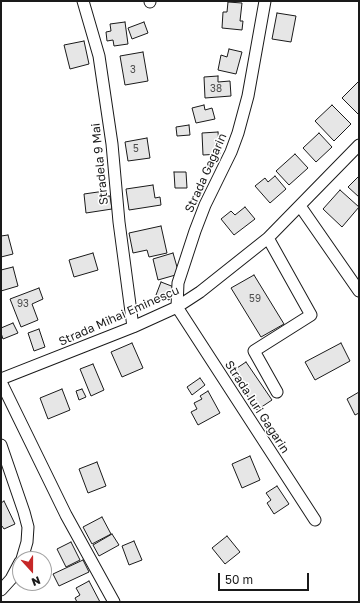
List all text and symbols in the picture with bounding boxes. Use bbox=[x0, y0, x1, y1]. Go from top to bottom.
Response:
house number: 3 bbox=[130, 64, 136, 76]
house number: 38 bbox=[210, 83, 222, 95]
street label: Stradela 9 Mai bbox=[89, 122, 111, 206]
street label: Strada Gagarin bbox=[182, 131, 230, 215]
house number: 5 bbox=[133, 143, 139, 155]
street label: Strada Mihai Eminescu bbox=[57, 283, 181, 349]
house number: 59 bbox=[249, 293, 261, 305]
house number: 93 bbox=[17, 298, 29, 310]
street label: Strada Iuri Gagarin bbox=[222, 358, 292, 456]
north arrow bbox=[12, 551, 52, 591]
scale bar bbox=[220, 565, 311, 591]
text: 50 m bbox=[225, 572, 253, 587]
text: N bbox=[30, 574, 42, 589]

